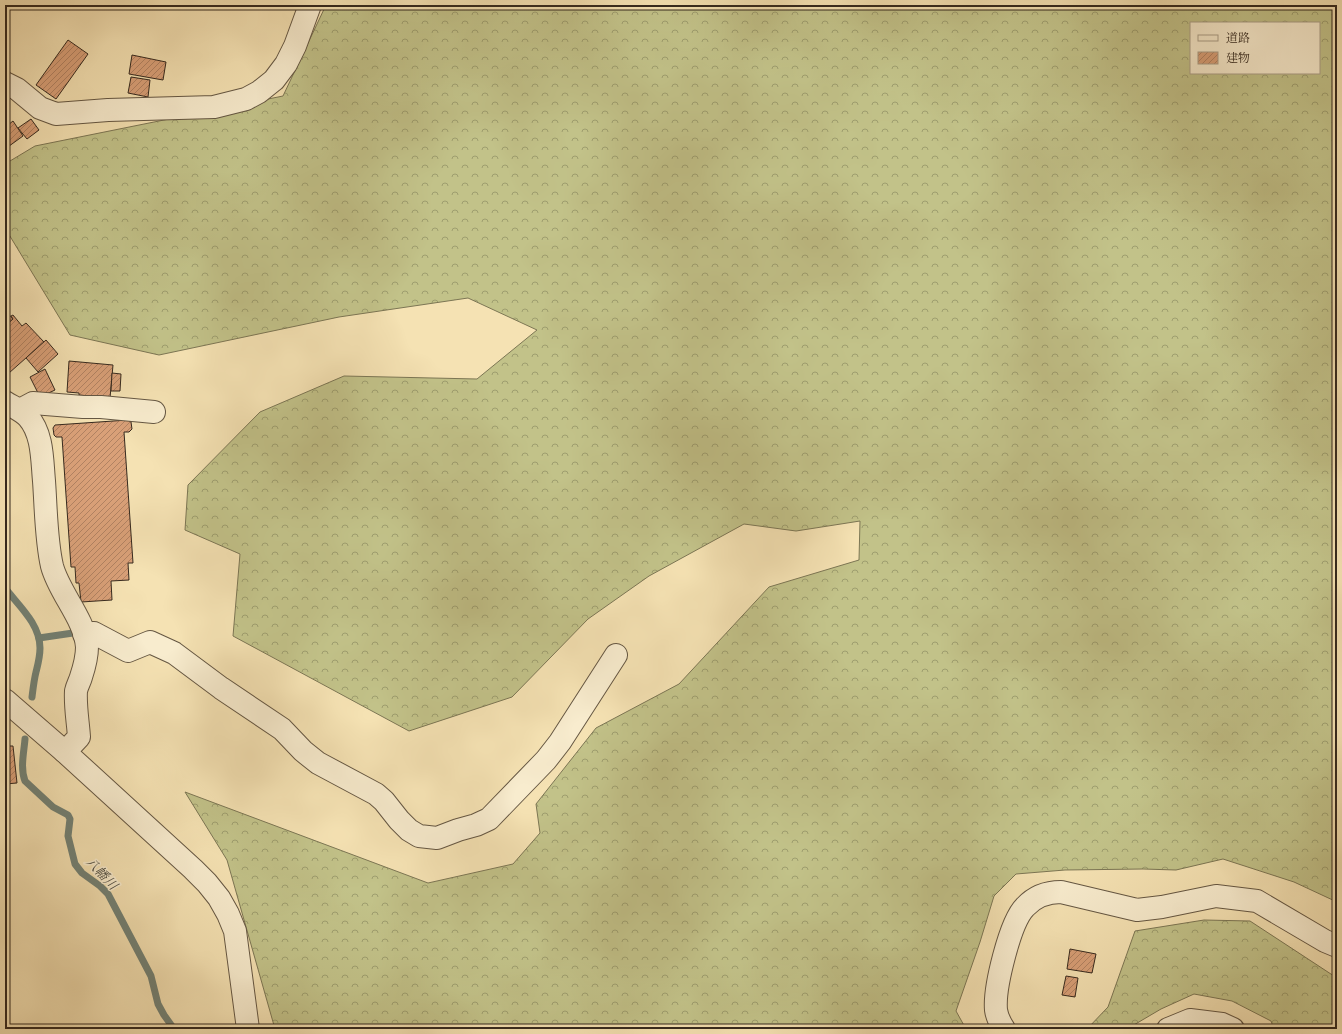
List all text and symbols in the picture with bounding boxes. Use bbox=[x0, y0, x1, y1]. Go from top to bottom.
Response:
legend bbox=[1190, 22, 1320, 74]
text: 道路 bbox=[1226, 31, 1250, 45]
text: 建物 bbox=[1226, 51, 1250, 65]
water label: 八幡川 bbox=[83, 855, 121, 894]

